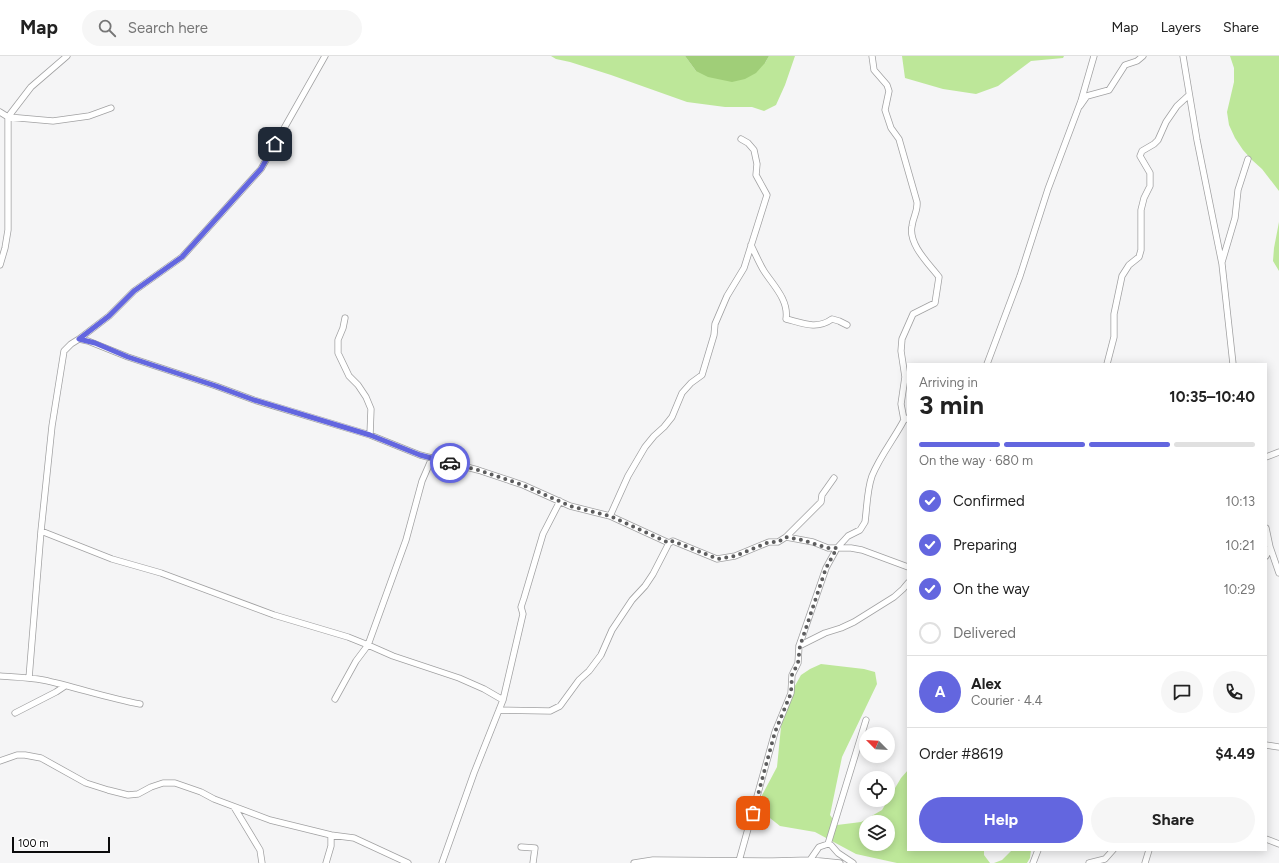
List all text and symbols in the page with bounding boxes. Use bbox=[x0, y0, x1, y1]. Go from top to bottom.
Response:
search box bbox=[82, 10, 362, 46]
text: Map bbox=[20, 16, 58, 39]
icon: search bbox=[96, 17, 118, 39]
text: Search here bbox=[128, 19, 208, 37]
text: Map bbox=[1111, 19, 1139, 36]
text: Layers bbox=[1161, 19, 1201, 36]
text: Share bbox=[1223, 19, 1259, 36]
pin bbox=[258, 127, 292, 161]
icon: home bbox=[264, 133, 286, 155]
text: Arriving in bbox=[919, 375, 978, 390]
text: 10:35–10:40 bbox=[1169, 388, 1255, 406]
text: 3 min bbox=[919, 389, 984, 421]
courier bbox=[430, 443, 470, 483]
icon: car bbox=[439, 452, 461, 474]
text: On the way · 680 m bbox=[919, 453, 1033, 468]
icon: check bbox=[919, 490, 941, 512]
text: Confirmed bbox=[953, 492, 1025, 510]
text: 10:13 bbox=[1226, 494, 1255, 509]
icon: check bbox=[919, 534, 941, 556]
text: Preparing bbox=[953, 536, 1017, 554]
text: 10:21 bbox=[1225, 538, 1255, 553]
icon: check bbox=[919, 578, 941, 600]
text: On the way bbox=[953, 580, 1030, 598]
text: 10:29 bbox=[1223, 582, 1255, 597]
text: Delivered bbox=[953, 624, 1016, 642]
button: chat bbox=[1161, 671, 1203, 713]
button: phone bbox=[1213, 671, 1255, 713]
text: Alex bbox=[971, 675, 1001, 693]
text: A bbox=[935, 683, 945, 701]
text: Courier · 4.4 bbox=[971, 693, 1043, 708]
north arrow bbox=[859, 727, 895, 763]
map controls bbox=[859, 727, 895, 851]
text: Order #8619 bbox=[919, 745, 1003, 763]
text: $4.49 bbox=[1215, 745, 1255, 763]
button: locate bbox=[859, 771, 895, 807]
pin bbox=[736, 796, 770, 830]
button: Help bbox=[919, 797, 1083, 843]
button: Share bbox=[1091, 797, 1255, 843]
icon: bag bbox=[742, 802, 764, 824]
button: layers bbox=[859, 815, 895, 851]
scale bar bbox=[12, 835, 110, 854]
text: 100 m bbox=[18, 837, 49, 850]

